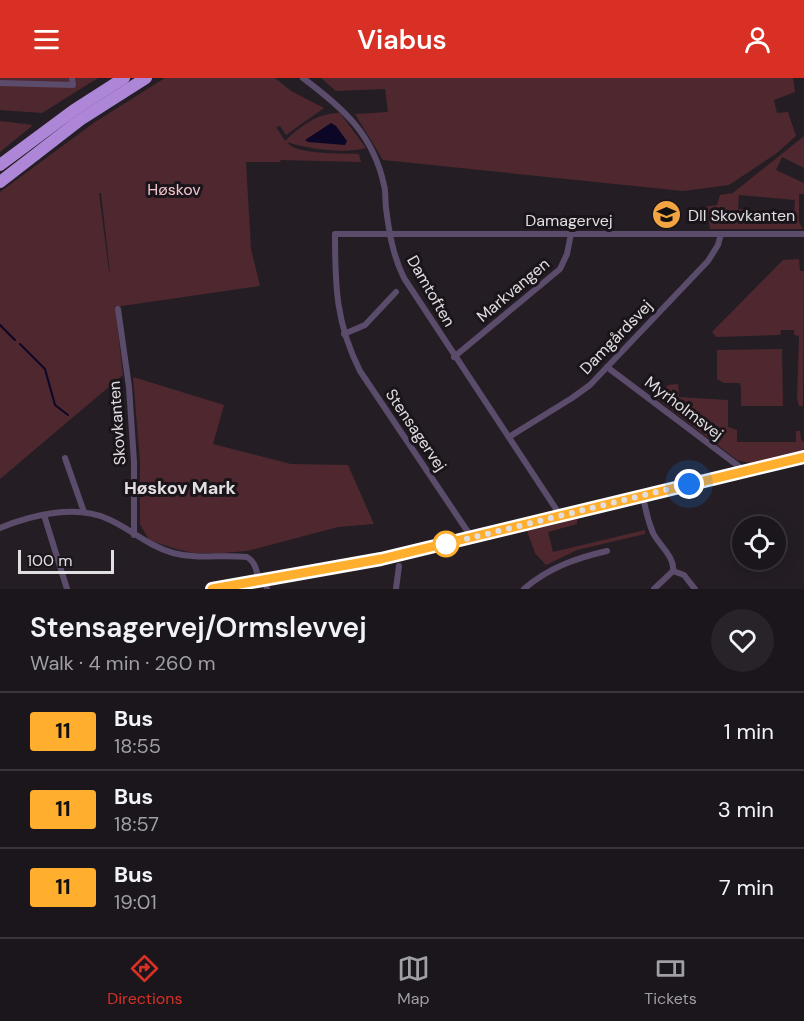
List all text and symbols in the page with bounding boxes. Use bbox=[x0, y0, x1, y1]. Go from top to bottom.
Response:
text: Viabus bbox=[357, 22, 447, 57]
icon: menu bbox=[30, 23, 63, 56]
icon: person bbox=[741, 23, 774, 56]
park label: Høskov bbox=[147, 179, 201, 200]
school or university icon: DII Skovkanten bbox=[651, 199, 683, 231]
place label: DII Skovkanten bbox=[688, 205, 795, 226]
street label: Damagervej bbox=[525, 210, 613, 231]
street label: Damtoften bbox=[402, 251, 460, 331]
street label: Markvangen bbox=[472, 253, 554, 327]
street label: Damgårdsvej bbox=[575, 295, 657, 379]
street label: Myrholmsvej bbox=[640, 372, 728, 444]
street label: Skovkanten bbox=[104, 380, 130, 466]
street label: Stensagervej bbox=[381, 385, 451, 475]
your location bbox=[674, 469, 704, 499]
district label: Høskov Mark bbox=[124, 476, 237, 500]
map controls bbox=[732, 516, 786, 570]
button: locate bbox=[732, 516, 786, 570]
unlabelled marker bbox=[433, 531, 459, 557]
scale bar bbox=[18, 547, 114, 574]
text: 100 m bbox=[27, 550, 72, 571]
text: Stensagervej/Ormslevvej bbox=[30, 609, 367, 646]
button: heart bbox=[711, 609, 774, 672]
text: Walk · 4 min · 260 m bbox=[30, 650, 215, 676]
text: Bus bbox=[114, 704, 153, 733]
text: 11 bbox=[55, 717, 71, 745]
text: 1 min bbox=[724, 717, 774, 746]
text: 18:55 bbox=[114, 733, 161, 759]
text: Bus bbox=[114, 782, 153, 811]
text: 11 bbox=[55, 795, 71, 823]
text: 3 min bbox=[718, 795, 774, 824]
text: 18:57 bbox=[114, 811, 159, 837]
text: Bus bbox=[114, 860, 153, 889]
text: 11 bbox=[55, 873, 71, 901]
text: 7 min bbox=[719, 873, 774, 902]
text: 19:01 bbox=[114, 889, 157, 915]
tab: Directions bbox=[107, 952, 182, 1009]
tab: Map bbox=[397, 952, 430, 1009]
tab: Tickets bbox=[644, 952, 697, 1009]

